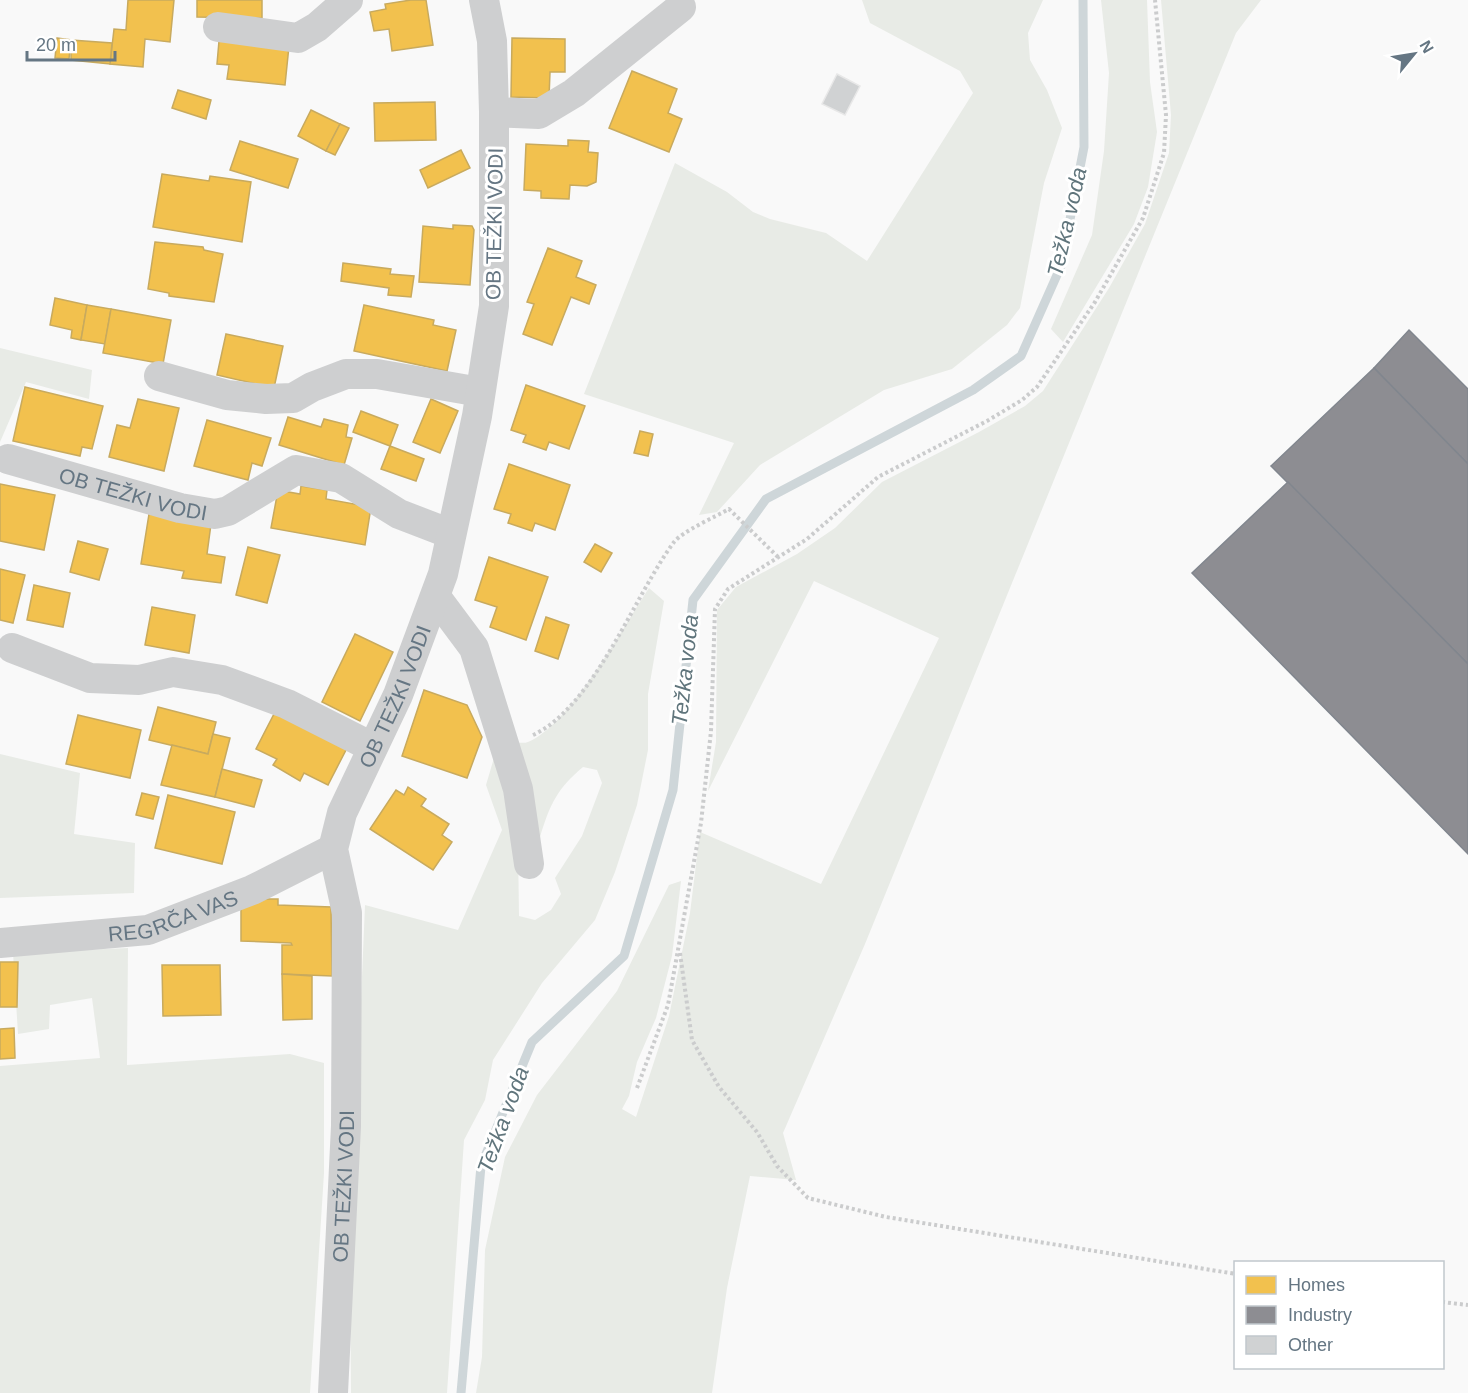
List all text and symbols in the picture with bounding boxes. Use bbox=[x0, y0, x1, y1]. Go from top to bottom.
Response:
scale bar bbox=[27, 24, 116, 62]
north arrow bbox=[1384, 24, 1444, 84]
text: 20 m bbox=[36, 35, 76, 55]
text: N bbox=[1416, 37, 1437, 56]
street label: OB TEŽKI VODI bbox=[481, 148, 507, 300]
water label: Težka voda bbox=[1042, 165, 1092, 279]
street label: OB TEŽKI VODI bbox=[57, 463, 209, 524]
water label: Težka voda bbox=[667, 613, 703, 727]
street label: OB TEŽKI VODI bbox=[354, 622, 434, 771]
street label: REGRČA VAS bbox=[107, 885, 241, 945]
water label: Težka voda bbox=[472, 1063, 534, 1177]
street label: OB TEŽKI VODI bbox=[328, 1110, 358, 1263]
legend bbox=[1234, 1261, 1444, 1369]
text: Homes bbox=[1288, 1275, 1345, 1295]
text: Industry bbox=[1288, 1305, 1352, 1325]
text: Other bbox=[1288, 1335, 1333, 1355]

